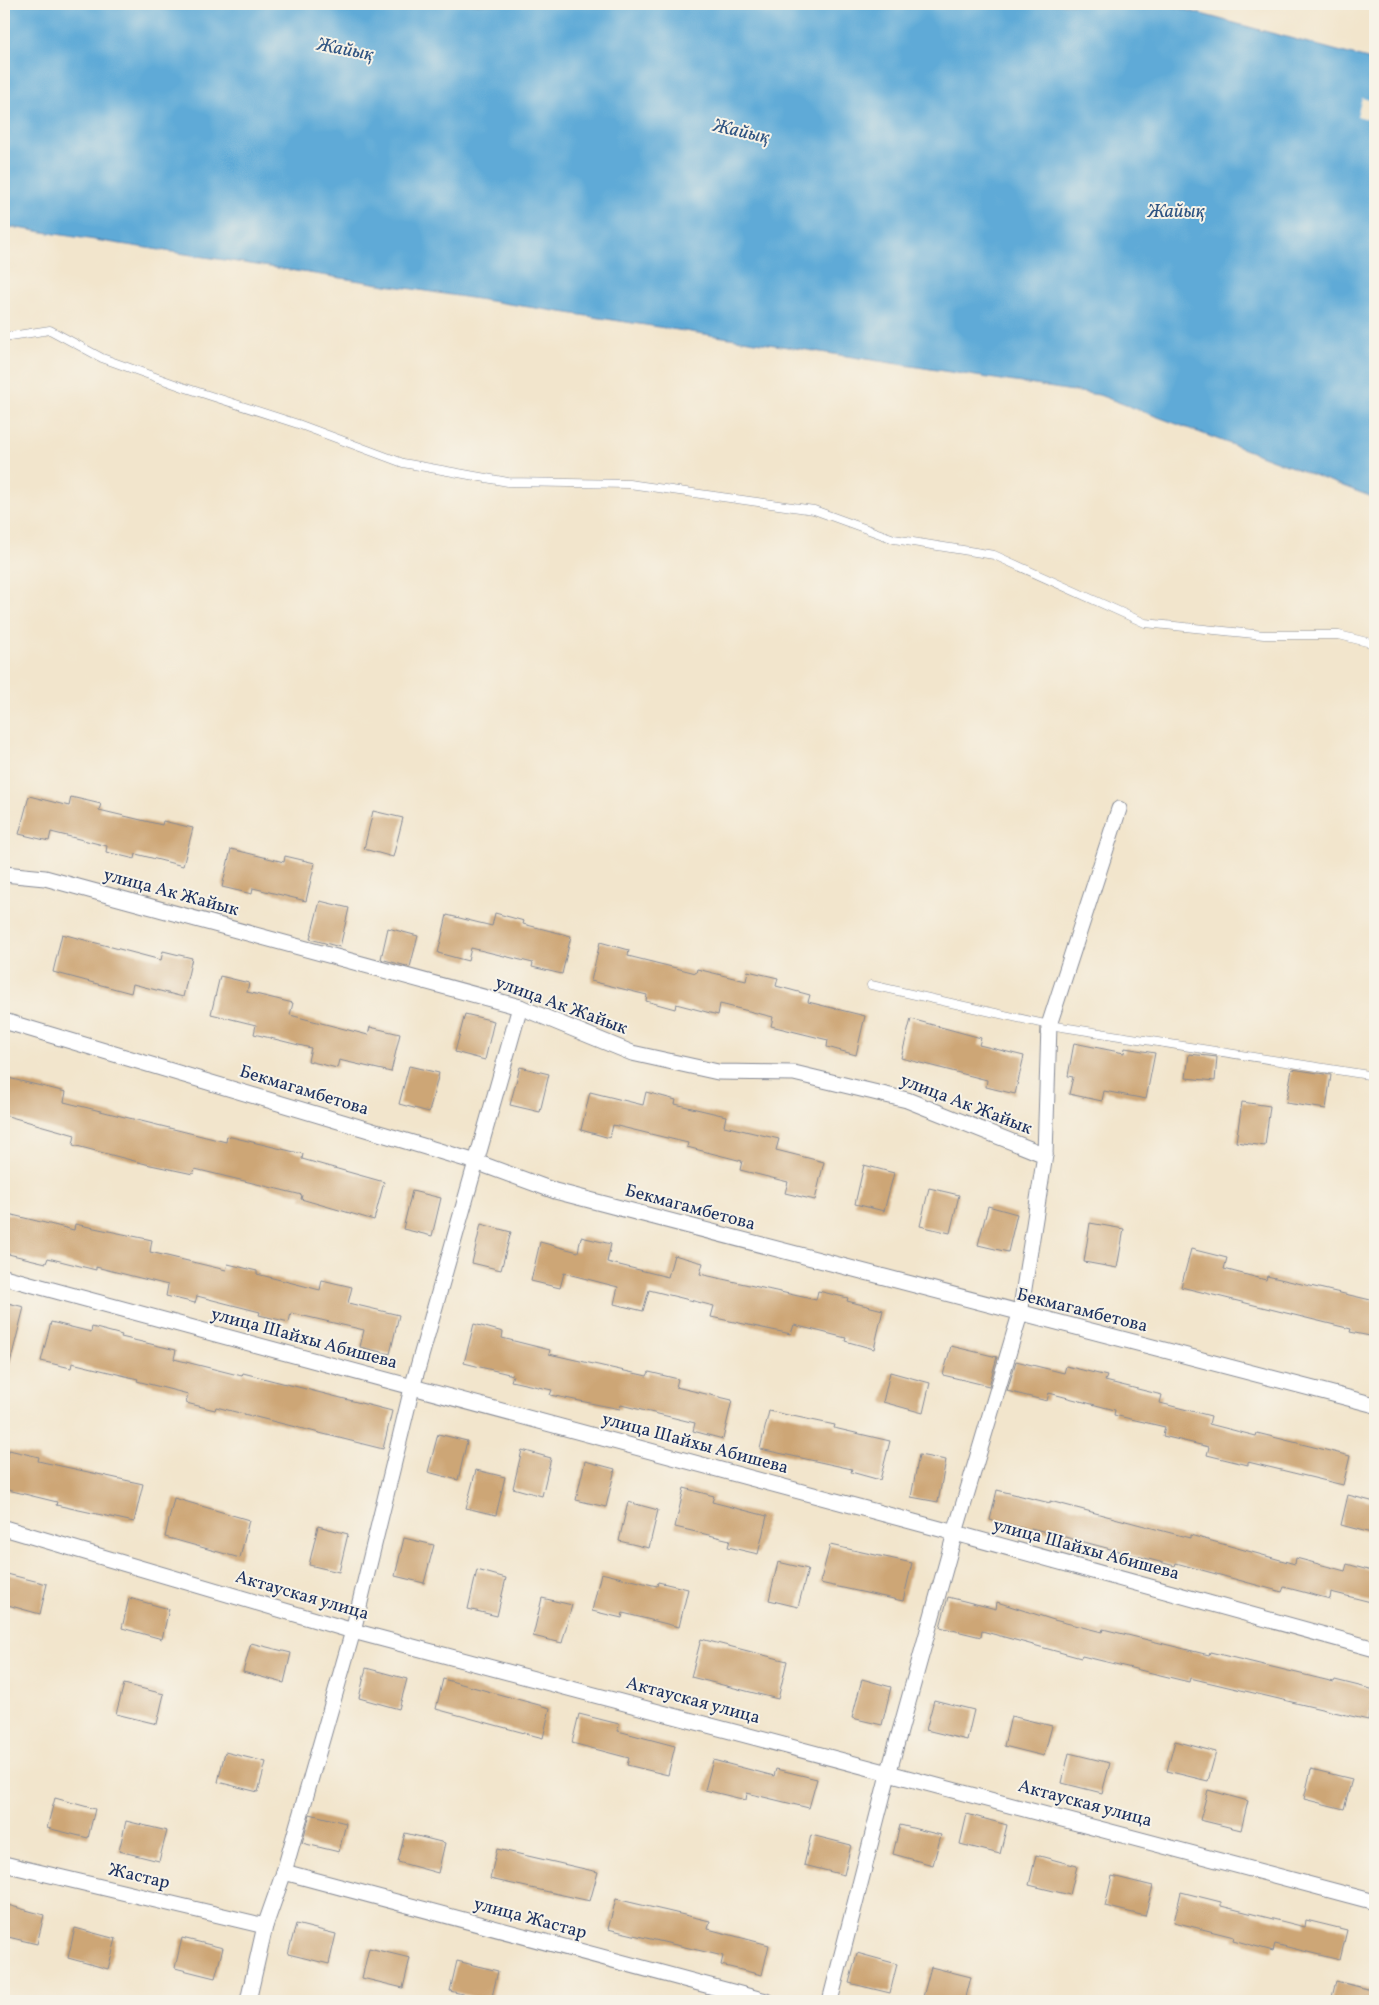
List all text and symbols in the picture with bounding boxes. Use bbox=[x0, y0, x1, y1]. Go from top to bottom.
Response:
water label: Жайық bbox=[313, 32, 377, 68]
water label: Жайық bbox=[709, 113, 773, 151]
water label: Жайық bbox=[1146, 199, 1206, 225]
street label: улица Ак Жайык bbox=[100, 863, 242, 923]
street label: улица Ак Жайык bbox=[491, 970, 631, 1042]
street label: Бекмагамбетова bbox=[236, 1059, 372, 1123]
street label: улица Ак Жайык bbox=[896, 1068, 1036, 1142]
street label: Бекмагамбетова bbox=[622, 1179, 758, 1237]
street label: Бекмагамбетова bbox=[1014, 1283, 1150, 1339]
street label: улица Шайхы Абишева bbox=[208, 1302, 400, 1376]
street label: улица Шайхы Абишева bbox=[599, 1407, 791, 1481]
street label: улица Шайхы Абишева bbox=[990, 1513, 1182, 1587]
street label: Актауская улица bbox=[232, 1565, 372, 1627]
street label: Актауская улица bbox=[623, 1671, 763, 1731]
street label: Актауская улица bbox=[1015, 1774, 1155, 1834]
street label: Жастар bbox=[106, 1858, 172, 1896]
street label: улица Жастар bbox=[471, 1892, 589, 1946]

